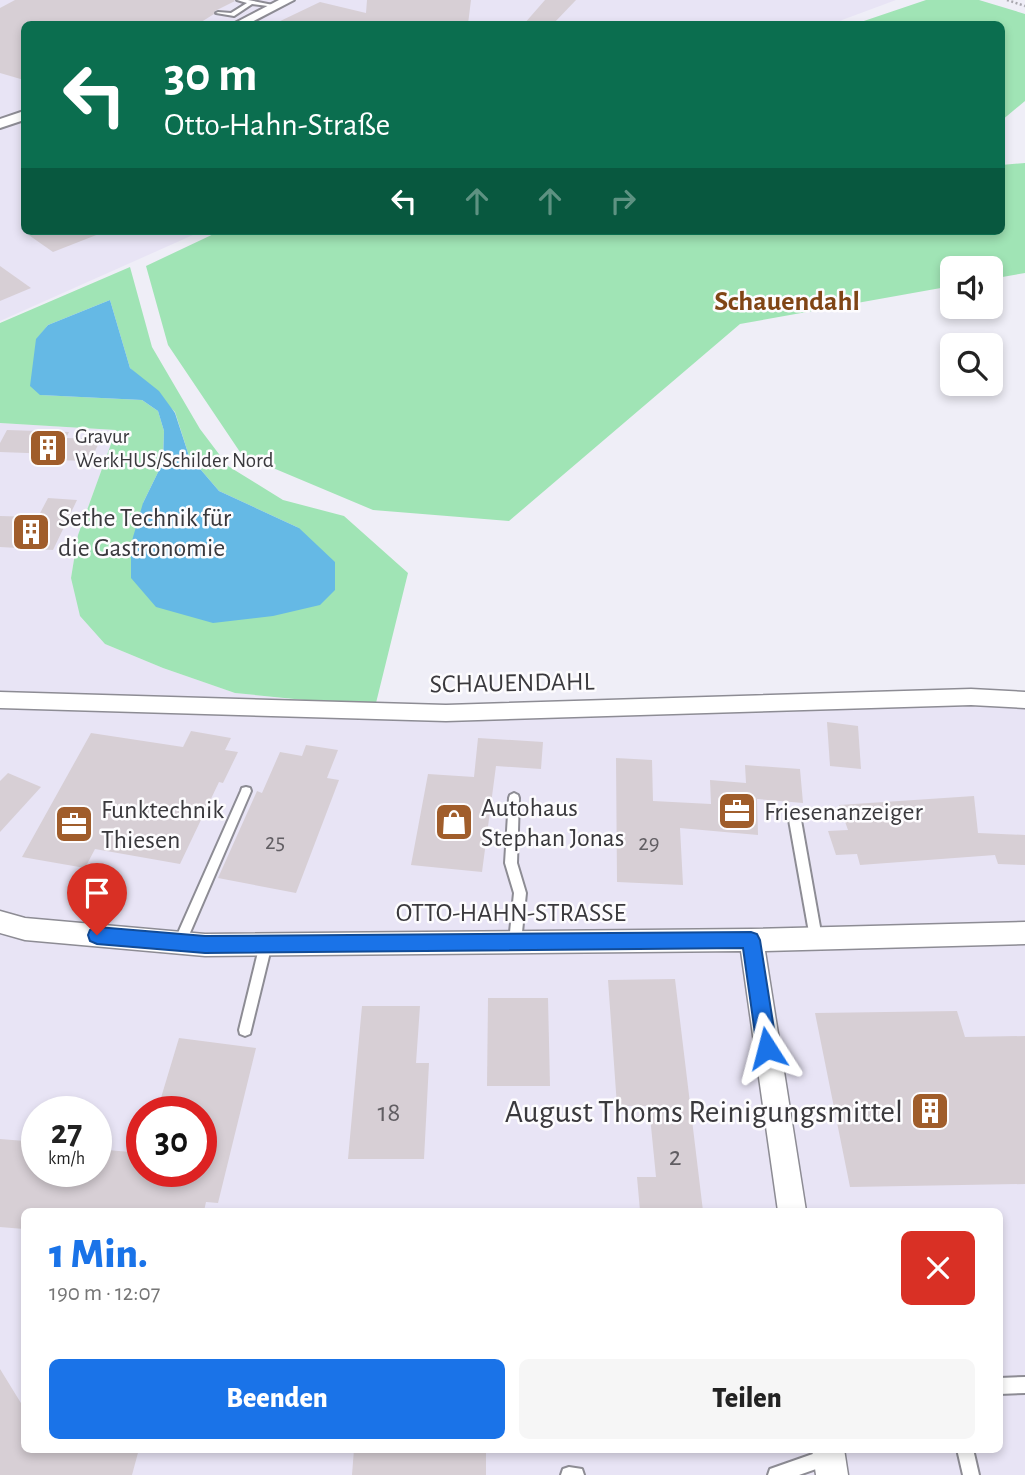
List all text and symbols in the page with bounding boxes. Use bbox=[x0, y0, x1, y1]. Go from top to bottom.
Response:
icon: left bbox=[49, 49, 140, 140]
text: 30 m bbox=[164, 51, 258, 100]
text: Otto-Hahn-Straße bbox=[164, 109, 390, 141]
icon: left bbox=[385, 182, 423, 220]
icon: ahead bbox=[458, 182, 496, 220]
icon: ahead bbox=[531, 182, 569, 220]
icon: right bbox=[604, 182, 642, 220]
map controls bbox=[940, 256, 1003, 396]
button: sound bbox=[940, 256, 1003, 319]
district label: Schauendahl bbox=[714, 288, 860, 316]
button: search bbox=[940, 333, 1003, 396]
place label: Gravur WerkHUS/Schilder Nord bbox=[75, 426, 274, 471]
building icon: Gravur WerkHUS/Schilder Nord bbox=[27, 427, 69, 469]
place label: Sethe Technik für die Gastronomie bbox=[58, 505, 232, 561]
building icon: Sethe Technik für die Gastronomie bbox=[10, 511, 52, 553]
street label: SCHAUENDAHL bbox=[429, 669, 595, 697]
office icon: Friesenanzeiger bbox=[716, 790, 758, 832]
place label: Autohaus Stephan Jonas bbox=[481, 795, 625, 851]
place label: Funktechnik Thiesen bbox=[101, 797, 224, 853]
place label: Friesenanzeiger bbox=[764, 799, 923, 825]
shop icon: Autohaus Stephan Jonas bbox=[433, 801, 475, 843]
office icon: Funktechnik Thiesen bbox=[53, 803, 95, 845]
house number: 25 bbox=[265, 831, 285, 854]
house number: 29 bbox=[638, 832, 660, 855]
pin bbox=[67, 863, 127, 935]
icon: arrive bbox=[78, 874, 116, 912]
street label: OTTO-HAHN-STRASSE bbox=[396, 900, 626, 926]
position arrow bbox=[730, 1011, 804, 1085]
building icon: August Thoms Reinigungsmittel bbox=[909, 1090, 951, 1132]
speed limit sign: 30 bbox=[126, 1096, 217, 1187]
place label: August Thoms Reinigungsmittel bbox=[505, 1096, 903, 1128]
house number: 18 bbox=[378, 1099, 400, 1127]
text: 27 bbox=[51, 1115, 82, 1150]
house number: 2 bbox=[669, 1143, 681, 1171]
text: km/h bbox=[48, 1150, 85, 1168]
button: close bbox=[901, 1231, 975, 1305]
text: 1 Min. bbox=[49, 1233, 148, 1275]
text: 190 m · 12:07 bbox=[49, 1282, 160, 1305]
button: Beenden bbox=[49, 1359, 505, 1439]
button: Teilen bbox=[519, 1359, 975, 1439]

